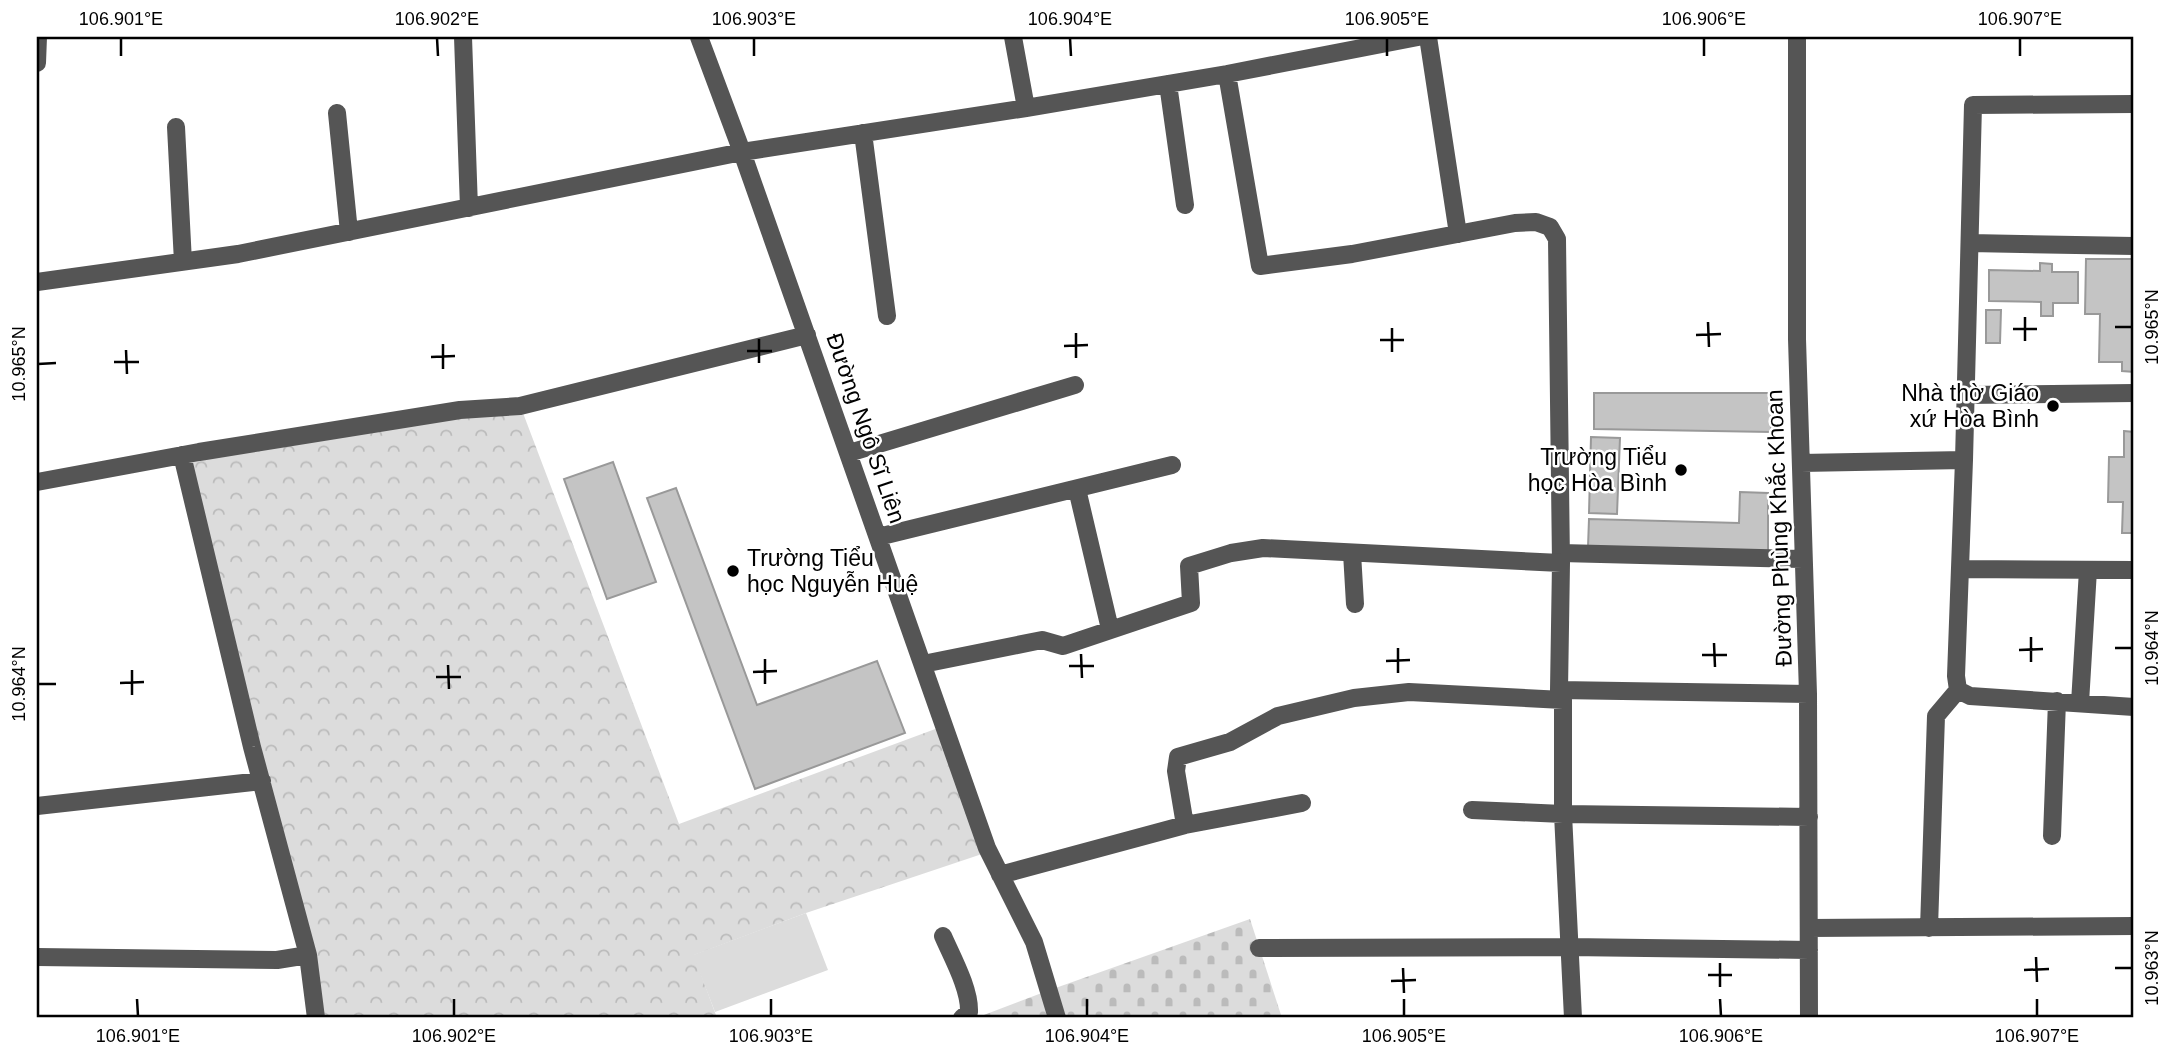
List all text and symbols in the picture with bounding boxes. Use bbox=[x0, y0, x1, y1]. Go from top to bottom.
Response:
text: 106.901°E bbox=[79, 9, 163, 29]
text: 106.902°E bbox=[395, 9, 479, 29]
text: 106.903°E bbox=[712, 9, 796, 29]
text: 106.904°E bbox=[1028, 9, 1112, 29]
text: 106.905°E bbox=[1345, 9, 1429, 29]
text: 106.906°E bbox=[1662, 9, 1746, 29]
text: 106.907°E bbox=[1978, 9, 2062, 29]
text: 10.965°N bbox=[2142, 289, 2162, 365]
text: 10.965°N bbox=[9, 326, 29, 402]
street label: Đường Ngô Sĩ Liên bbox=[821, 330, 911, 526]
place label: Nhà thờ Giáo xứ Hòa Bình bbox=[1901, 380, 2039, 432]
street label: Đường Phùng Khắc Khoan bbox=[1761, 389, 1797, 667]
marker: Nhà thờ Giáo xứ Hòa Bình bbox=[2045, 398, 2061, 414]
place label: Trường Tiểu học Hòa Bình bbox=[1528, 444, 1667, 496]
marker: Trường Tiểu học Hòa Bình bbox=[1673, 462, 1689, 478]
place label: Trường Tiểu học Nguyễn Huệ bbox=[747, 545, 918, 597]
marker: Trường Tiểu học Nguyễn Huệ bbox=[725, 563, 741, 579]
text: 10.964°N bbox=[2142, 610, 2162, 686]
text: 10.964°N bbox=[9, 646, 29, 722]
text: 10.963°N bbox=[2142, 930, 2162, 1006]
text: 106.901°E bbox=[96, 1026, 180, 1046]
text: 106.902°E bbox=[412, 1026, 496, 1046]
text: 106.903°E bbox=[729, 1026, 813, 1046]
text: 106.904°E bbox=[1045, 1026, 1129, 1046]
text: 106.905°E bbox=[1362, 1026, 1446, 1046]
text: 106.906°E bbox=[1679, 1026, 1763, 1046]
text: 106.907°E bbox=[1995, 1026, 2079, 1046]

